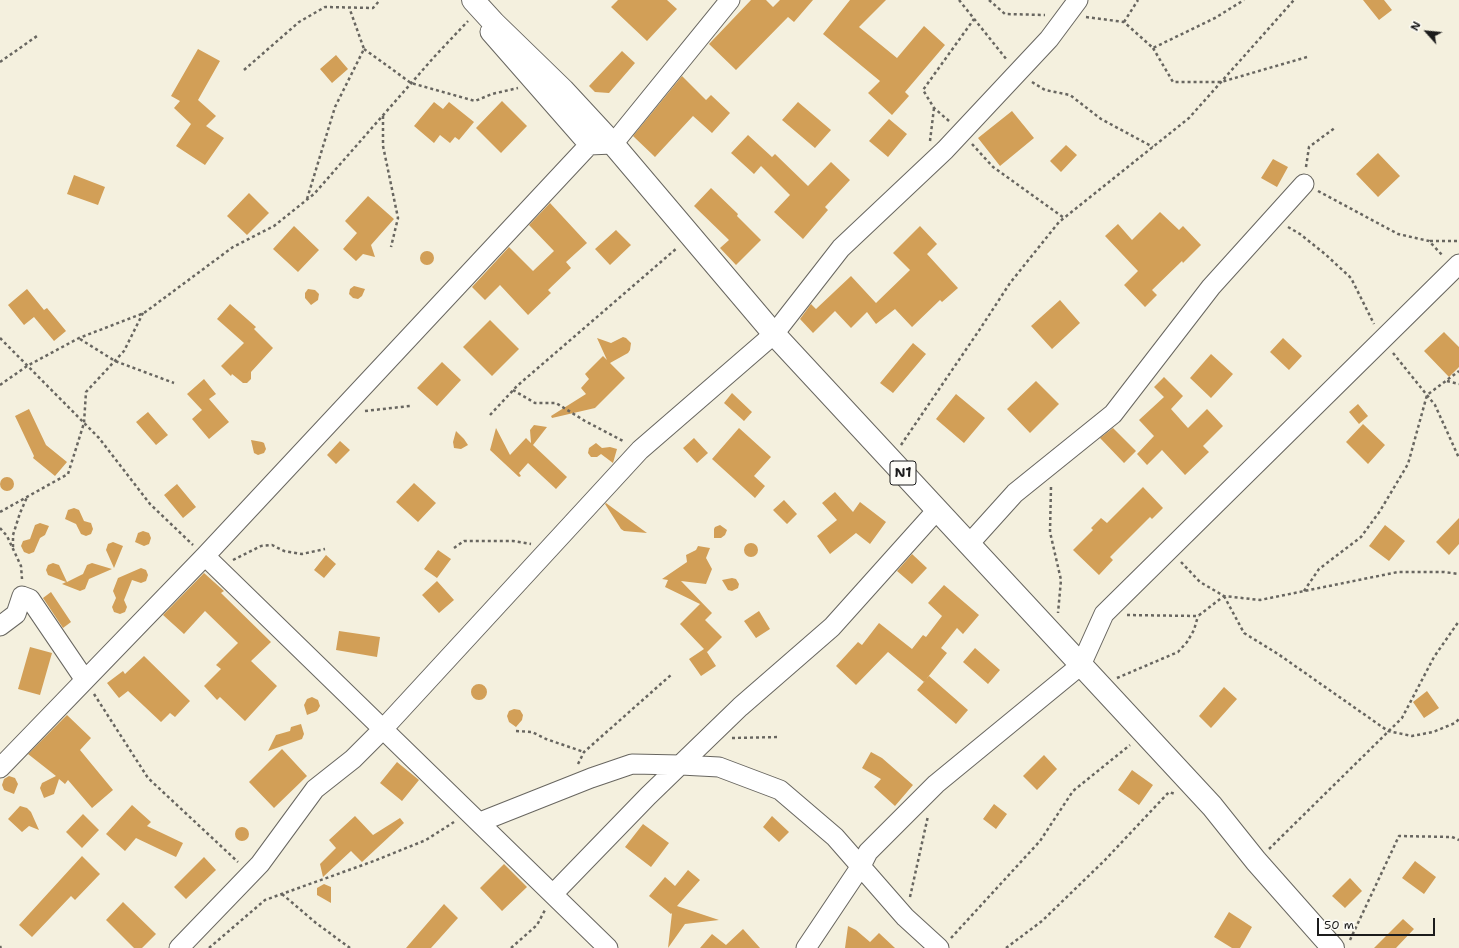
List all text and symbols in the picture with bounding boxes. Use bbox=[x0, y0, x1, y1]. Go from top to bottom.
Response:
north arrow bbox=[1407, 12, 1447, 52]
text: N bbox=[1407, 19, 1425, 34]
road number: N1 bbox=[890, 461, 916, 485]
scale bar bbox=[1319, 910, 1437, 936]
text: 50 m bbox=[1324, 917, 1354, 933]

